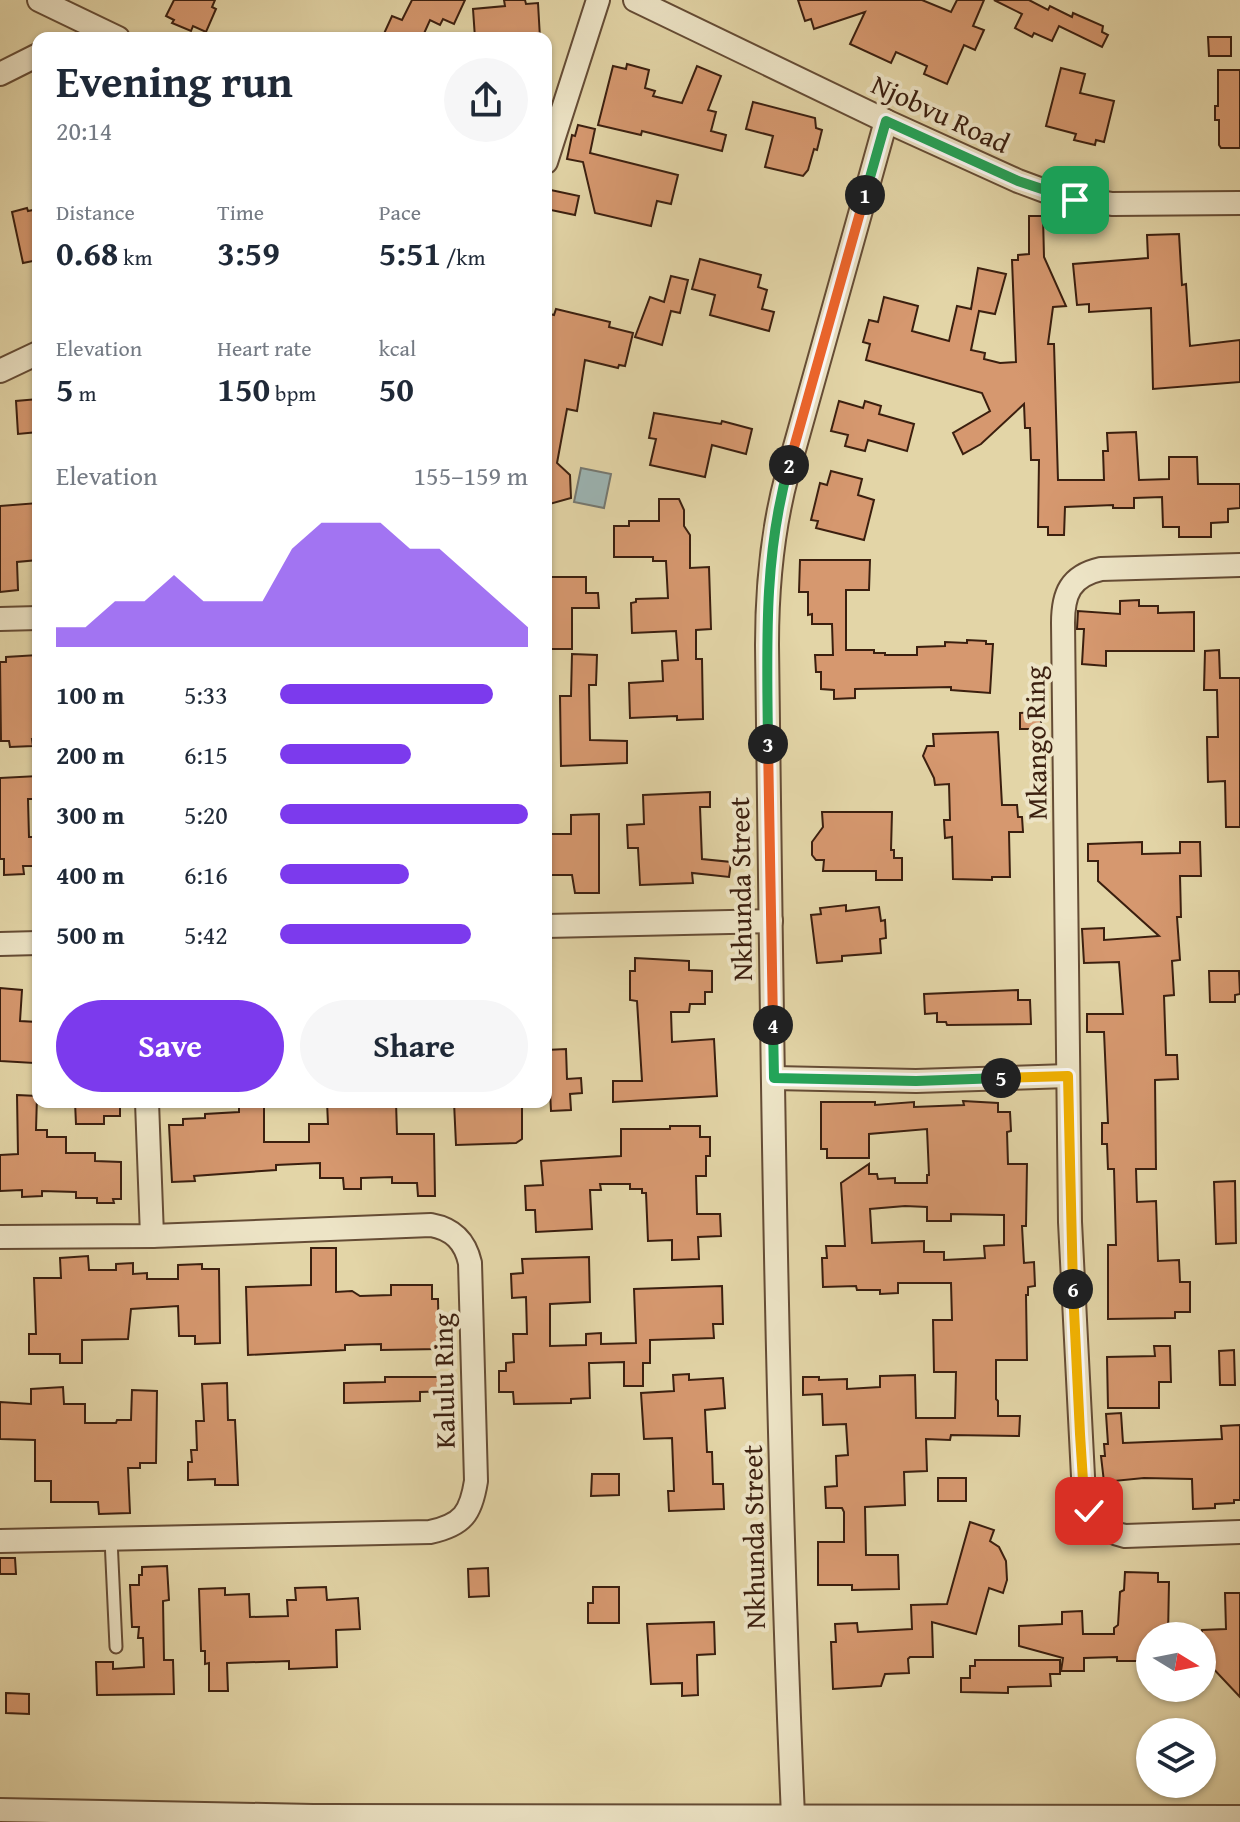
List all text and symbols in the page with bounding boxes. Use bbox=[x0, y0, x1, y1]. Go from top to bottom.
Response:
text: Evening run bbox=[56, 49, 293, 113]
button: share bbox=[444, 58, 528, 142]
street label: Njobvu Road bbox=[865, 63, 1017, 163]
text: 20:14 bbox=[56, 111, 112, 150]
pin bbox=[1041, 166, 1109, 234]
pin: 1 bbox=[845, 175, 885, 215]
icon: arrive bbox=[1053, 178, 1097, 222]
text: 1 bbox=[859, 179, 871, 211]
text: Distance bbox=[56, 196, 135, 228]
text: Time bbox=[217, 196, 264, 228]
text: Pace bbox=[379, 196, 421, 228]
text: 0.68 bbox=[56, 228, 118, 277]
text: 3:59 bbox=[217, 228, 280, 277]
text: 5:51 bbox=[379, 228, 441, 277]
text: km bbox=[118, 241, 152, 273]
text: /km bbox=[441, 241, 486, 273]
text: Elevation bbox=[56, 332, 142, 364]
text: Heart rate bbox=[217, 332, 312, 364]
text: kcal bbox=[379, 332, 416, 364]
text: 5 bbox=[56, 364, 74, 413]
text: 150 bbox=[217, 364, 270, 413]
text: 50 bbox=[379, 364, 414, 413]
text: m bbox=[74, 377, 96, 409]
text: bpm bbox=[270, 377, 316, 409]
pin: 2 bbox=[769, 445, 809, 485]
text: 2 bbox=[783, 449, 795, 481]
text: Elevation bbox=[56, 456, 158, 495]
text: 155–159 m bbox=[414, 456, 528, 495]
street label: Mkango Ring bbox=[1013, 666, 1057, 820]
text: 100 m bbox=[56, 675, 124, 714]
text: 5:33 bbox=[184, 675, 228, 714]
pin: 3 bbox=[748, 724, 788, 764]
text: 3 bbox=[762, 728, 774, 760]
text: 200 m bbox=[56, 735, 124, 774]
text: 6:15 bbox=[184, 735, 228, 774]
text: 300 m bbox=[56, 795, 124, 834]
text: 5:20 bbox=[184, 795, 228, 834]
street label: Nkhunda Street bbox=[718, 796, 762, 981]
text: 400 m bbox=[56, 855, 124, 894]
text: 6:16 bbox=[184, 855, 228, 894]
text: 500 m bbox=[56, 915, 124, 954]
text: 5:42 bbox=[184, 915, 228, 954]
button: Save bbox=[56, 1000, 284, 1092]
button: Share bbox=[300, 1000, 528, 1092]
pin: 4 bbox=[753, 1005, 793, 1045]
text: 4 bbox=[767, 1009, 779, 1041]
pin: 5 bbox=[981, 1058, 1021, 1098]
text: 5 bbox=[995, 1062, 1007, 1094]
pin: 6 bbox=[1053, 1269, 1093, 1309]
text: 6 bbox=[1067, 1273, 1079, 1305]
street label: Kalulu Ring bbox=[421, 1313, 465, 1449]
street label: Nkhunda Street bbox=[731, 1444, 775, 1629]
pin bbox=[1055, 1477, 1123, 1545]
icon: check bbox=[1067, 1489, 1111, 1533]
north arrow bbox=[1136, 1622, 1216, 1702]
map controls bbox=[1136, 1622, 1216, 1798]
button: layers bbox=[1136, 1718, 1216, 1798]

